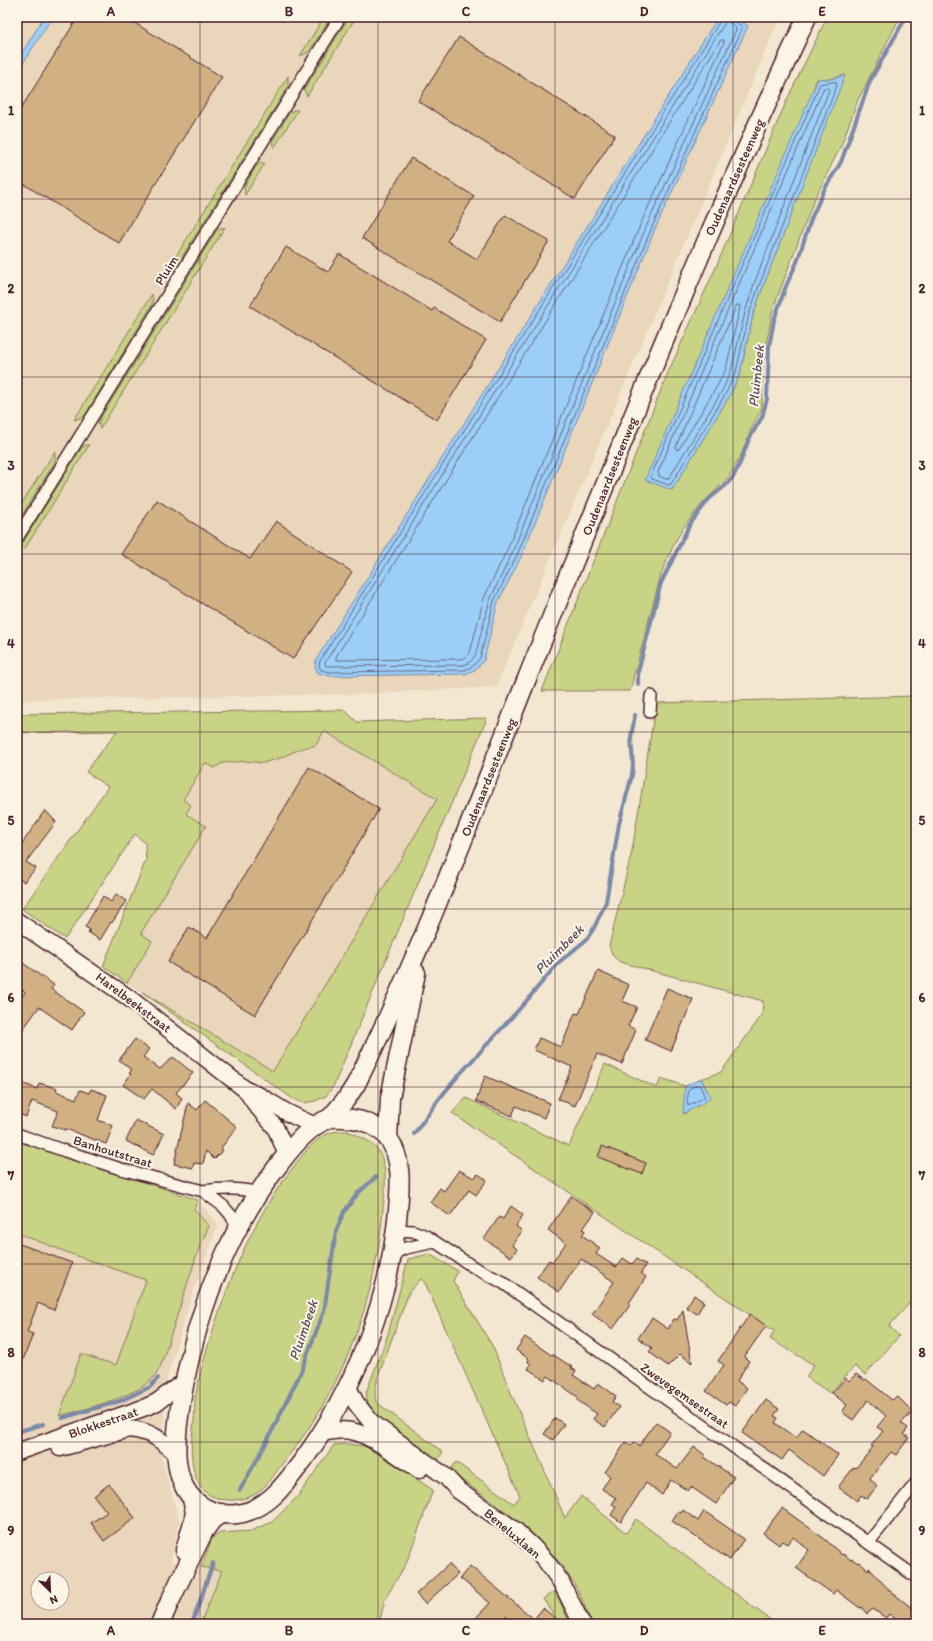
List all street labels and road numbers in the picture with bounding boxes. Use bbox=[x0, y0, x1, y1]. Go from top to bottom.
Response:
street label: Oudenaardsesteenweg bbox=[702, 116, 767, 238]
street label: Pluim bbox=[152, 252, 182, 288]
street label: Oudenaardsesteenweg bbox=[579, 414, 640, 538]
street label: Oudenaardsesteenweg bbox=[458, 715, 519, 839]
street label: Harelbeekstraat bbox=[93, 969, 174, 1036]
street label: Banhoutstraat bbox=[72, 1132, 154, 1171]
street label: Zwevegemsestraat bbox=[638, 1359, 732, 1431]
street label: Blokkestraat bbox=[66, 1404, 140, 1441]
street label: Beneluxlaan bbox=[481, 1505, 544, 1561]

